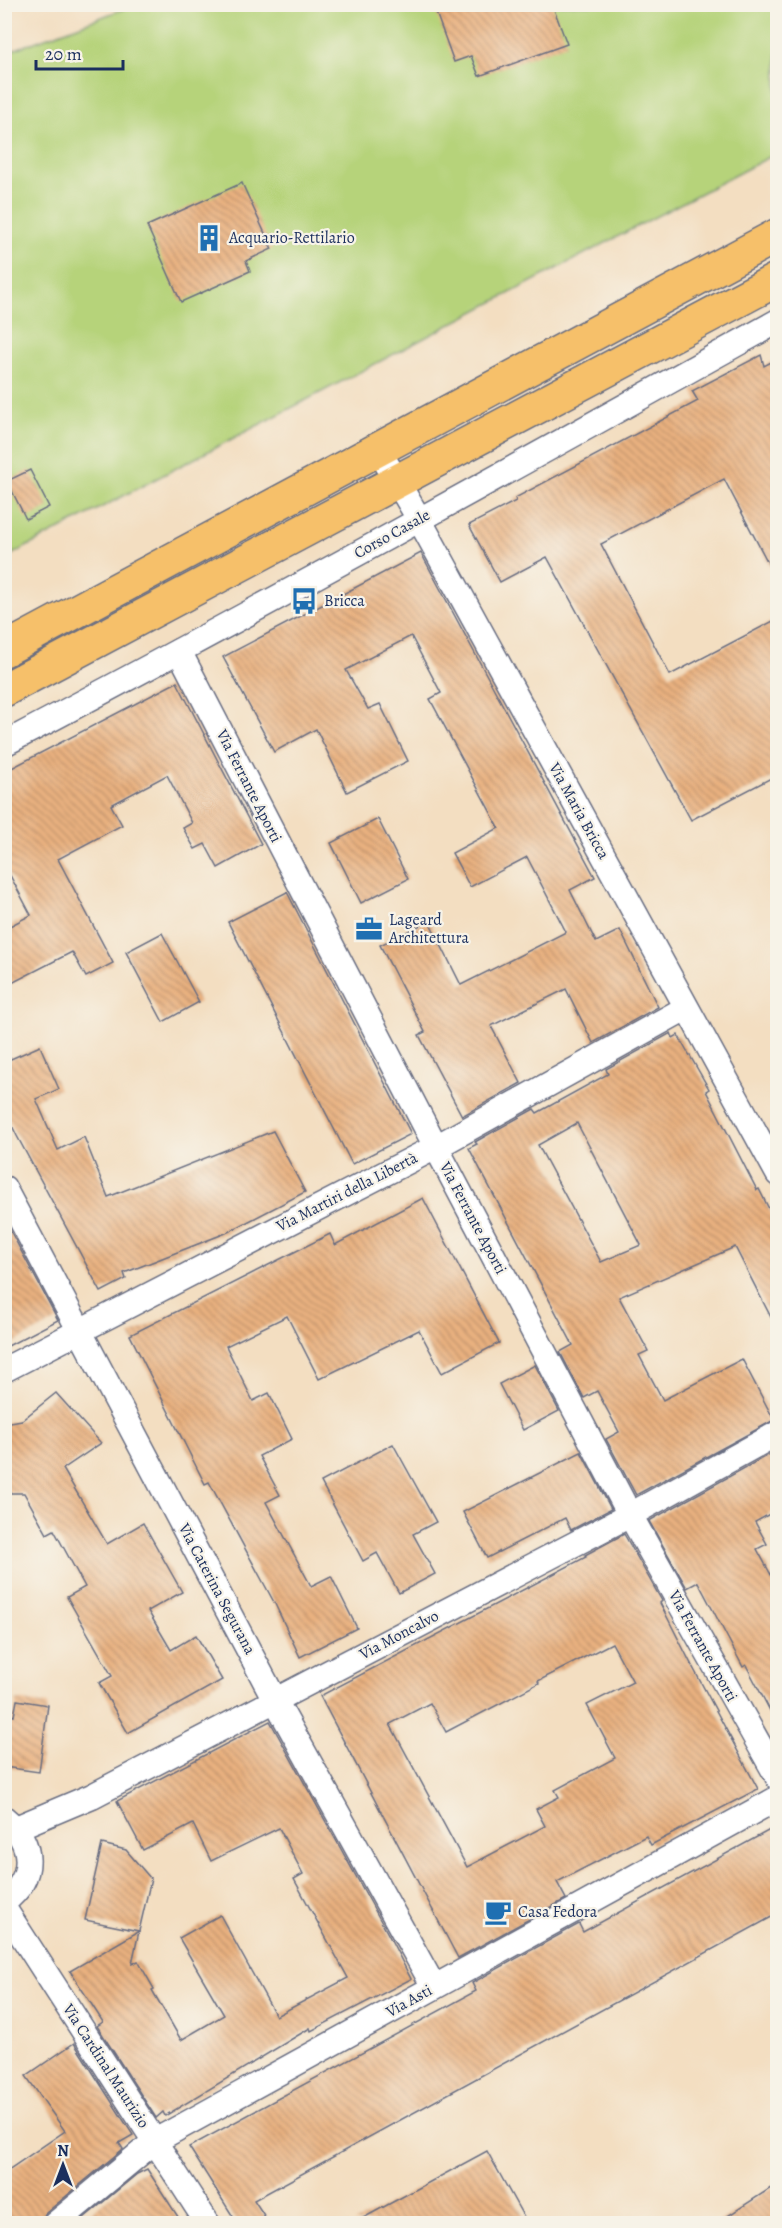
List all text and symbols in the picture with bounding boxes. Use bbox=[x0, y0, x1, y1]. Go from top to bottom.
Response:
scale bar bbox=[36, 33, 123, 71]
text: 20 m bbox=[45, 42, 82, 66]
building icon: Acquario-Rettilario bbox=[194, 223, 224, 253]
place label: Acquario-Rettilario bbox=[228, 227, 355, 249]
street label: Corso Casale bbox=[350, 504, 434, 564]
bus stop icon: Bricca bbox=[289, 586, 319, 616]
place label: Bricca bbox=[324, 590, 365, 612]
street label: Via Ferrante Aporti bbox=[211, 725, 287, 846]
street label: Via Maria Bricca bbox=[543, 758, 615, 864]
place label: Lageard Architettura bbox=[388, 909, 469, 949]
office icon: Lageard Architettura bbox=[354, 914, 384, 944]
street label: Via Martiri della Libertà bbox=[272, 1147, 422, 1238]
street label: Via Ferrante Aporti bbox=[434, 1157, 512, 1278]
street label: Via Caterina Segurana bbox=[173, 1519, 261, 1659]
street label: Via Ferrante Aporti bbox=[663, 1585, 743, 1706]
street label: Via Moncalvo bbox=[355, 1605, 443, 1666]
cafe icon: Casa Fedora bbox=[483, 1897, 513, 1927]
place label: Casa Fedora bbox=[518, 1901, 598, 1923]
street label: Via Asti bbox=[381, 1979, 436, 2023]
street label: Via Cardinal Maurizio bbox=[57, 1999, 154, 2132]
north arrow bbox=[33, 2135, 93, 2195]
text: N bbox=[57, 2140, 69, 2162]

